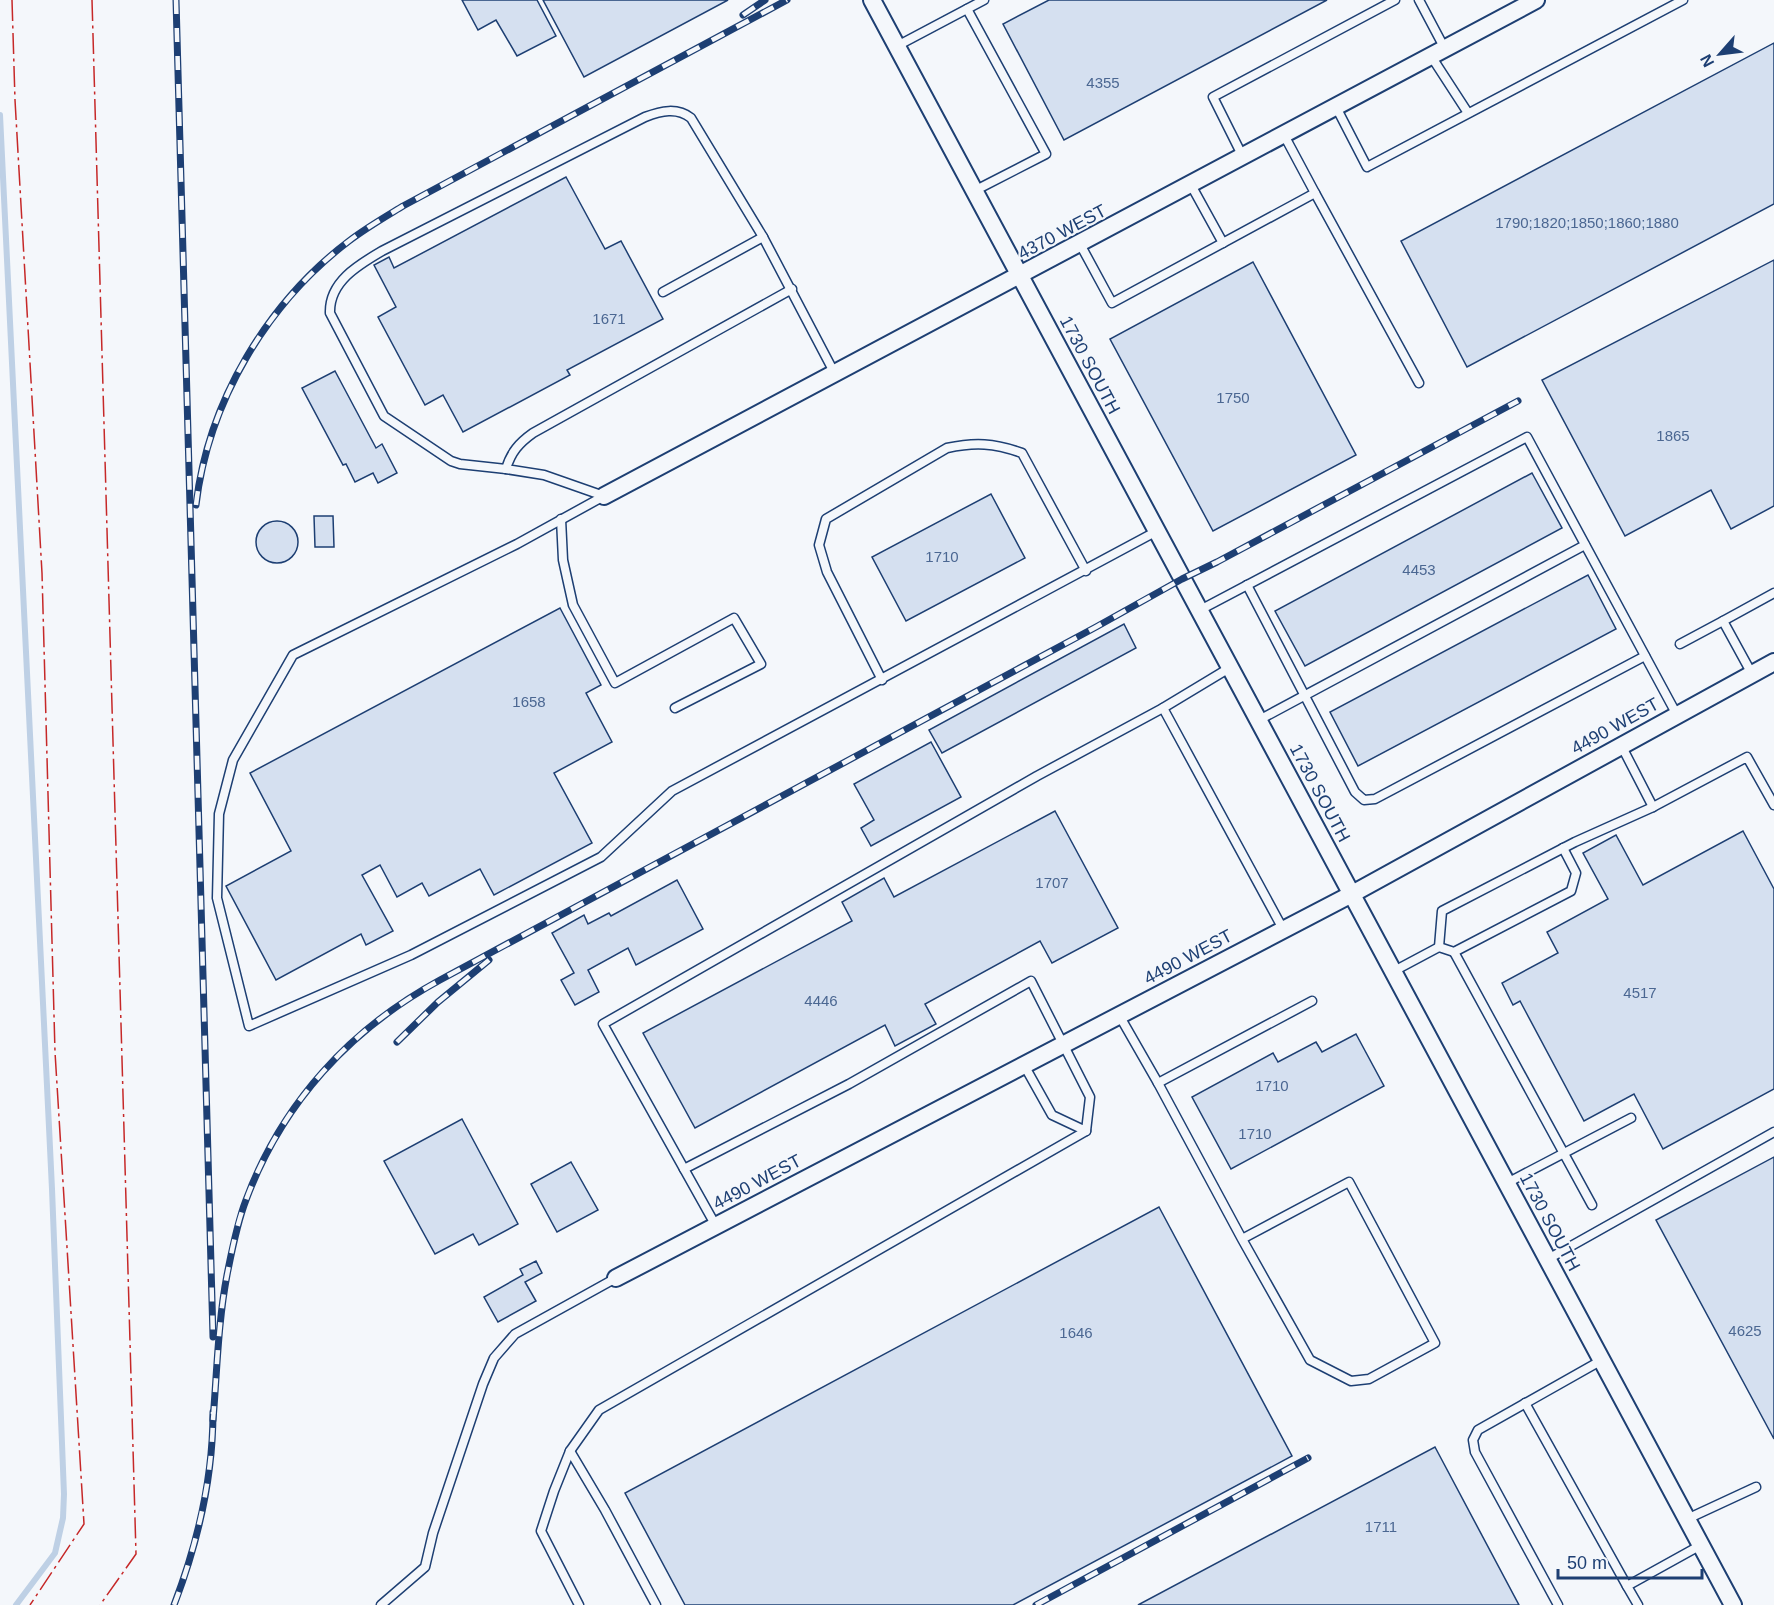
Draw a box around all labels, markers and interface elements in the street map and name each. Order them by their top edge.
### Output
north arrow [1690,24,1750,84]
text: N [1697,52,1717,70]
house number: 4355 [1086,74,1120,91]
street label: 4370 WEST [1014,200,1110,264]
house number: 1790;1820;1850;1860;1880 [1495,214,1679,231]
house number: 1671 [592,310,626,327]
street label: 1730 SOUTH [1056,313,1124,417]
house number: 1750 [1216,389,1250,406]
house number: 1865 [1656,427,1690,444]
house number: 1710 [925,548,959,565]
house number: 4453 [1402,561,1436,578]
house number: 1658 [512,693,546,710]
street label: 4490 WEST [1568,694,1662,758]
street label: 1730 SOUTH [1286,741,1354,845]
house number: 1707 [1035,874,1069,891]
street label: 4490 WEST [1140,925,1236,989]
house number: 4517 [1623,984,1657,1001]
house number: 4446 [804,992,838,1009]
house number: 1710 [1255,1077,1289,1094]
house number: 1710 [1238,1125,1272,1142]
street label: 4490 WEST [709,1150,805,1214]
street label: 1730 SOUTH [1516,1170,1584,1274]
house number: 4625 [1728,1322,1762,1339]
house number: 1646 [1059,1324,1093,1341]
house number: 1711 [1365,1518,1397,1535]
scale bar [1558,1542,1702,1580]
text: 50 m [1567,1553,1607,1573]

